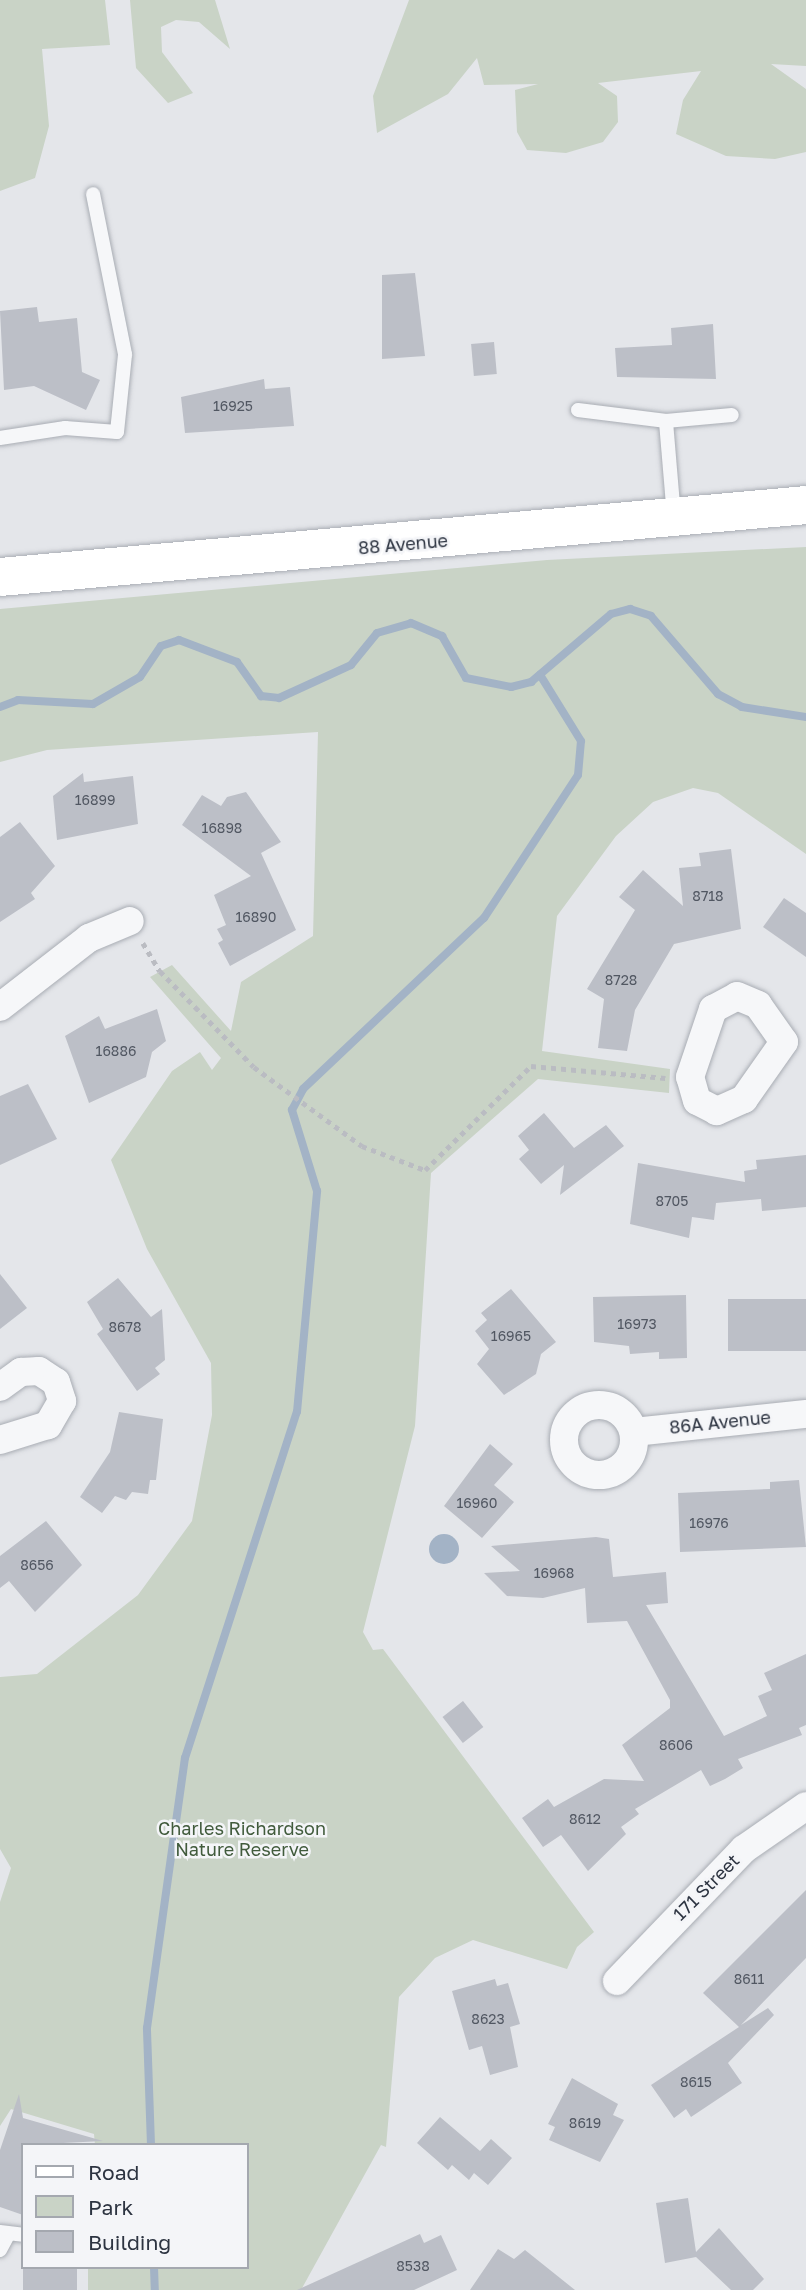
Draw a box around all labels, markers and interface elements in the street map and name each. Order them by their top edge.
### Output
house number: 16925 [213,398,253,414]
street label: 88 Avenue [357,529,449,559]
house number: 16899 [75,792,115,808]
house number: 16898 [202,820,242,836]
house number: 8718 [692,888,724,904]
house number: 16890 [236,909,276,925]
house number: 8728 [605,972,637,988]
house number: 16886 [96,1043,136,1059]
house number: 8705 [656,1193,688,1209]
house number: 16973 [617,1316,657,1332]
house number: 8678 [109,1319,141,1335]
house number: 16965 [491,1328,531,1344]
street label: 86A Avenue [668,1406,772,1438]
house number: 16960 [457,1495,497,1511]
house number: 16976 [689,1515,729,1531]
house number: 8656 [20,1557,54,1573]
house number: 16968 [534,1565,574,1581]
house number: 8606 [659,1737,693,1753]
house number: 8612 [569,1811,601,1827]
park label: Charles Richardson Nature Reserve [158,1818,326,1860]
street label: 171 Street [668,1849,744,1925]
house number: 8611 [734,1971,764,1987]
house number: 8623 [471,2011,505,2027]
house number: 8615 [680,2074,712,2090]
house number: 8619 [569,2115,601,2131]
legend [21,2143,248,2269]
text: Road [88,2159,139,2185]
text: Park [88,2194,133,2220]
text: Building [88,2229,171,2255]
house number: 8538 [396,2258,430,2274]

